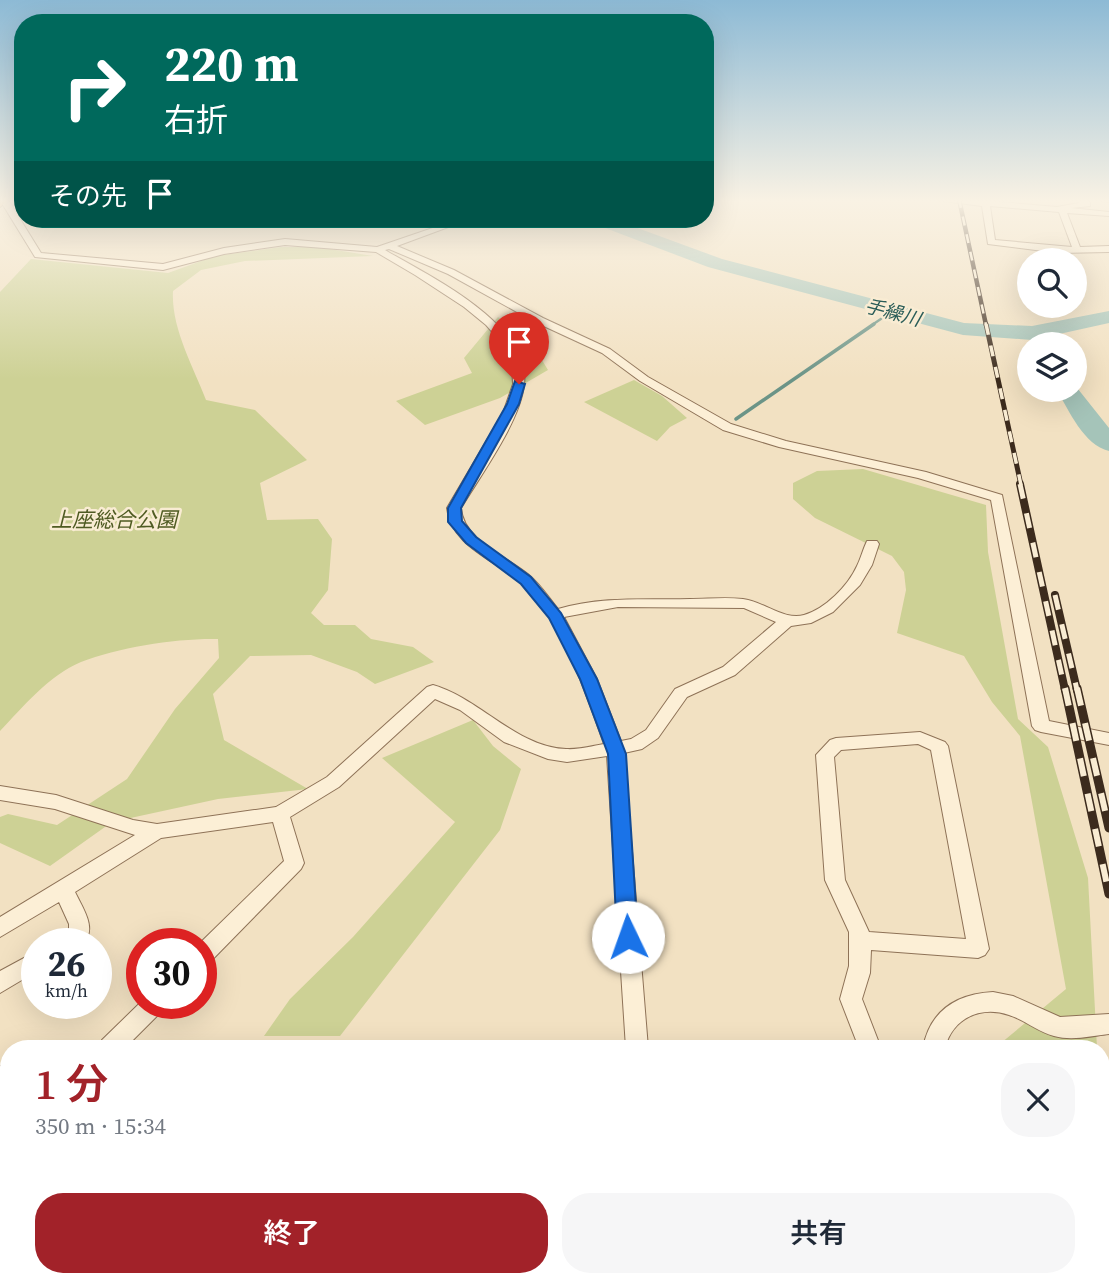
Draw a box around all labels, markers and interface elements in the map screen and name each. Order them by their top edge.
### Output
text: 220 m [164,30,299,97]
icon: right [49,42,140,133]
text: 右折 [164,98,228,142]
icon: arrive [141,175,179,213]
text: その先 [49,178,127,214]
map controls [1017,248,1087,402]
button: search [1017,248,1087,318]
water label: 手繰川 [862,292,926,332]
pin [489,312,549,384]
icon: arrive [500,323,538,361]
button: layers [1017,332,1087,402]
park label: 上座総合公園 [51,505,180,534]
position arrow [591,900,665,974]
speed limit sign: 30 [126,928,217,1019]
text: 26 [48,940,85,988]
text: km/h [45,978,88,1003]
text: 1 分 [35,1055,108,1113]
button: close [1001,1063,1075,1137]
text: 350 m · 15:34 [35,1110,166,1142]
button: 終了 [35,1193,548,1273]
button: 共有 [562,1193,1075,1273]

